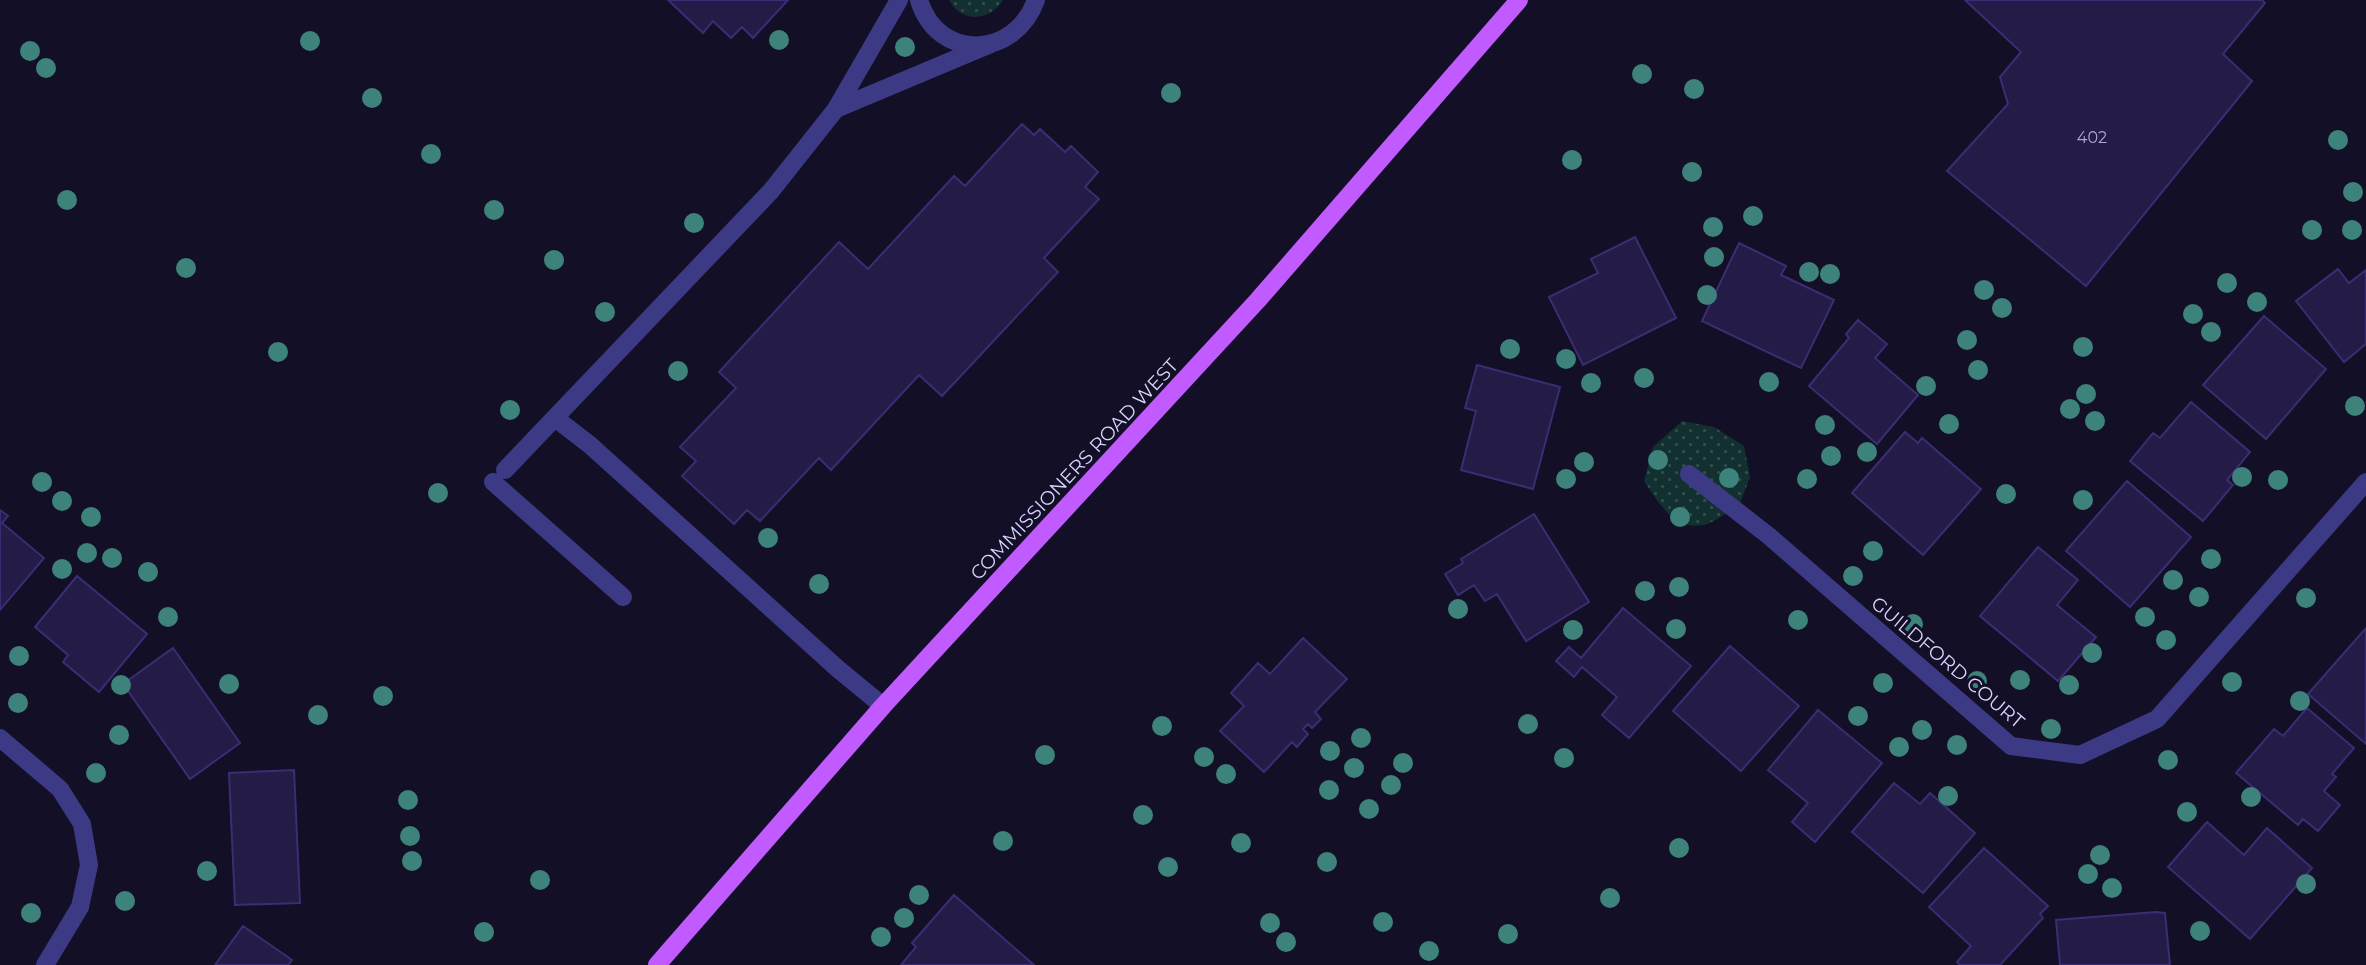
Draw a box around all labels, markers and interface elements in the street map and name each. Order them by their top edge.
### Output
house number: 402 [2077,128,2107,147]
street label: COMMISSIONERS ROAD WEST [966,354,1183,585]
street label: GUILDFORD COURT [1866,592,2029,733]

